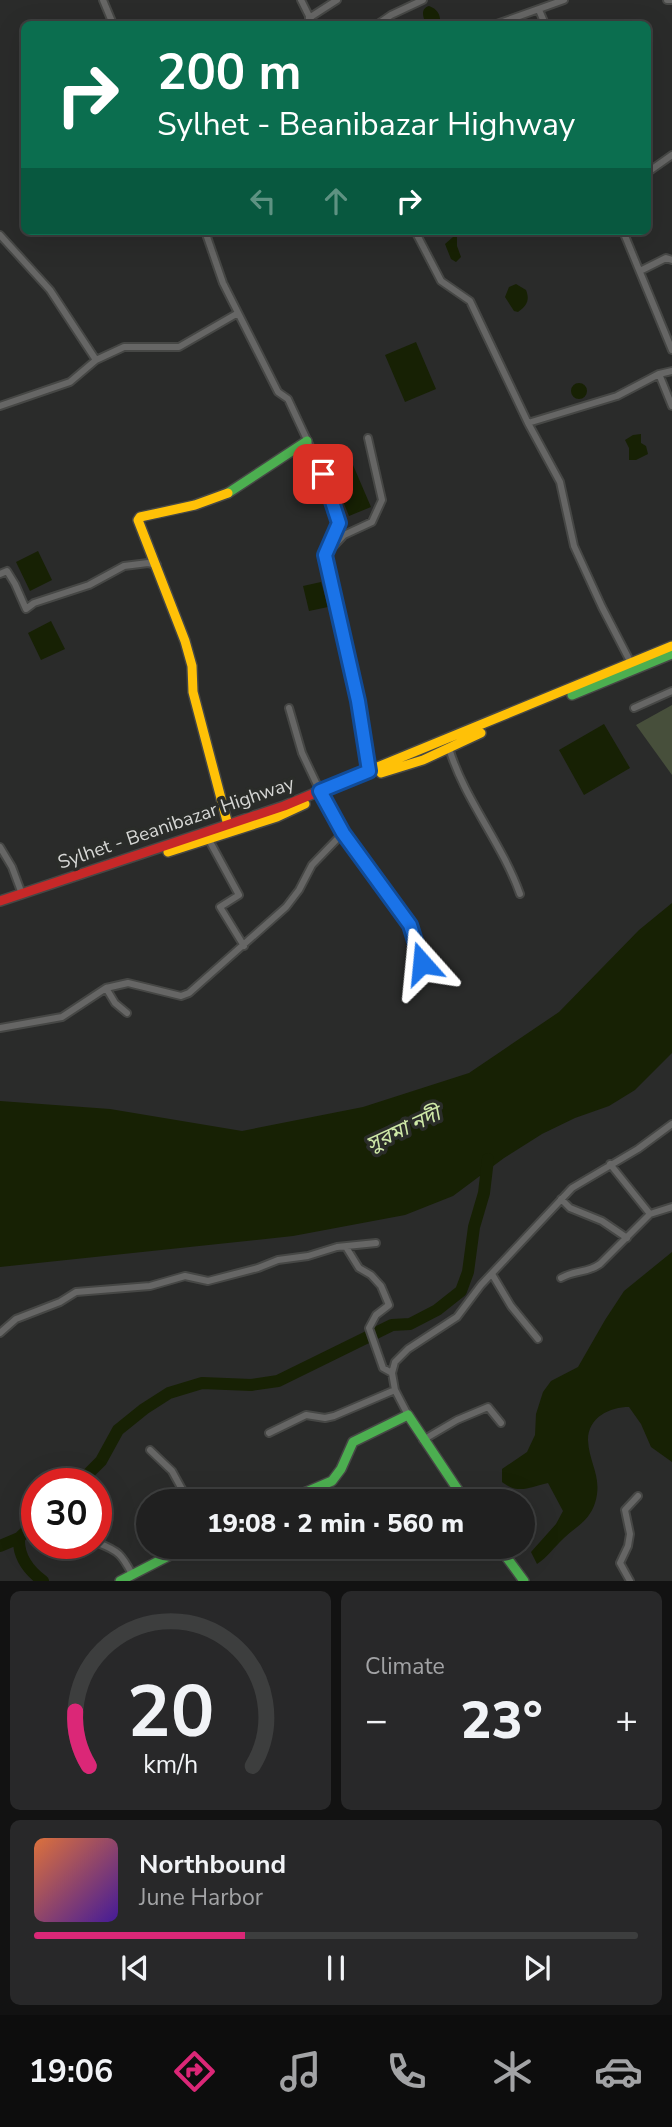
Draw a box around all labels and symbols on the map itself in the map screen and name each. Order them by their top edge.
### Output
pin [293,444,353,504]
street label: Sylhet - Beanibazar Highway [54,770,298,876]
position arrow [385,926,459,1000]
water label: সুরমা নদী [361,1098,449,1158]
speed limit sign: 30 [21,1468,112,1559]

